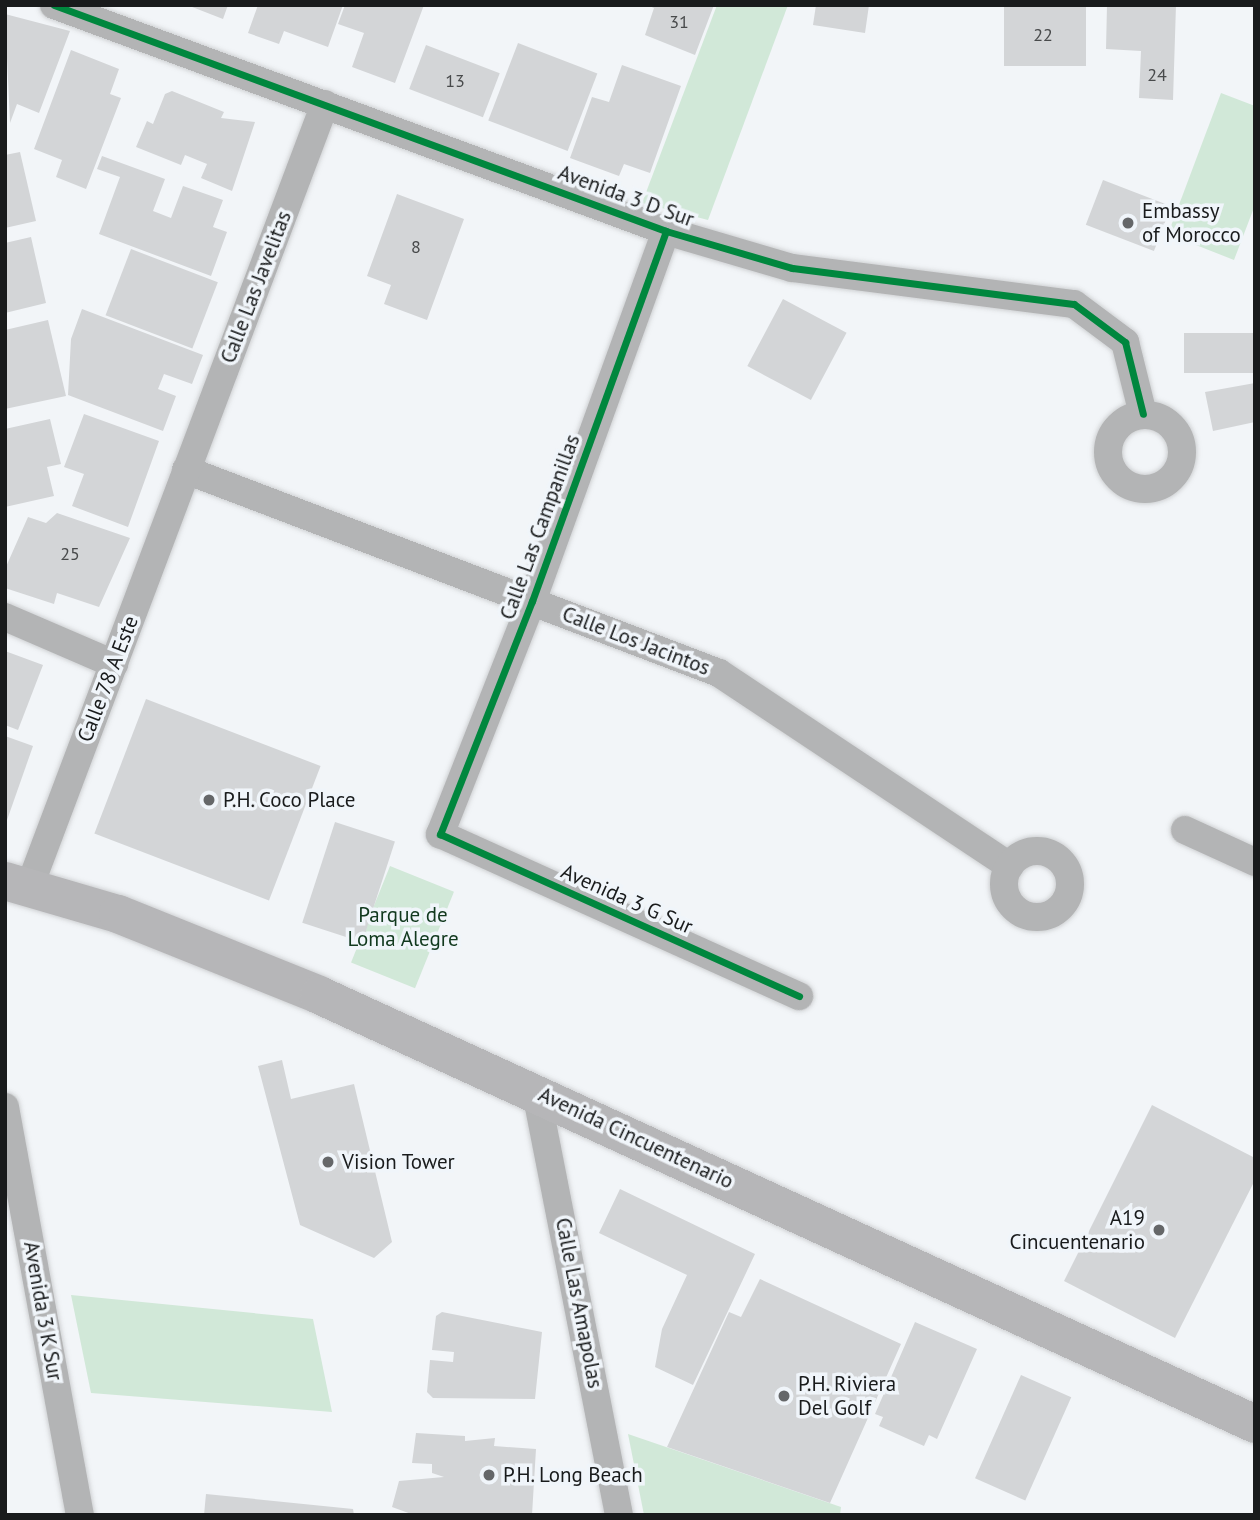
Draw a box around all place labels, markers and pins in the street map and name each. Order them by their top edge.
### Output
place label: Embassy of Morocco [1142,198,1241,248]
marker: Embassy of Morocco [1120,215,1136,231]
place label: P.H. Coco Place [223,787,357,813]
marker: P.H. Coco Place [201,792,217,808]
place label: Vision Tower [342,1149,455,1175]
marker: Vision Tower [320,1154,336,1170]
place label: A19 Cincuentenario [1009,1205,1145,1255]
marker: A19 Cincuentenario [1151,1222,1167,1238]
place label: P.H. Riviera Del Golf [798,1371,898,1421]
marker: P.H. Riviera Del Golf [776,1388,792,1404]
place label: P.H. Long Beach [503,1462,644,1488]
marker: P.H. Long Beach [481,1467,497,1483]

